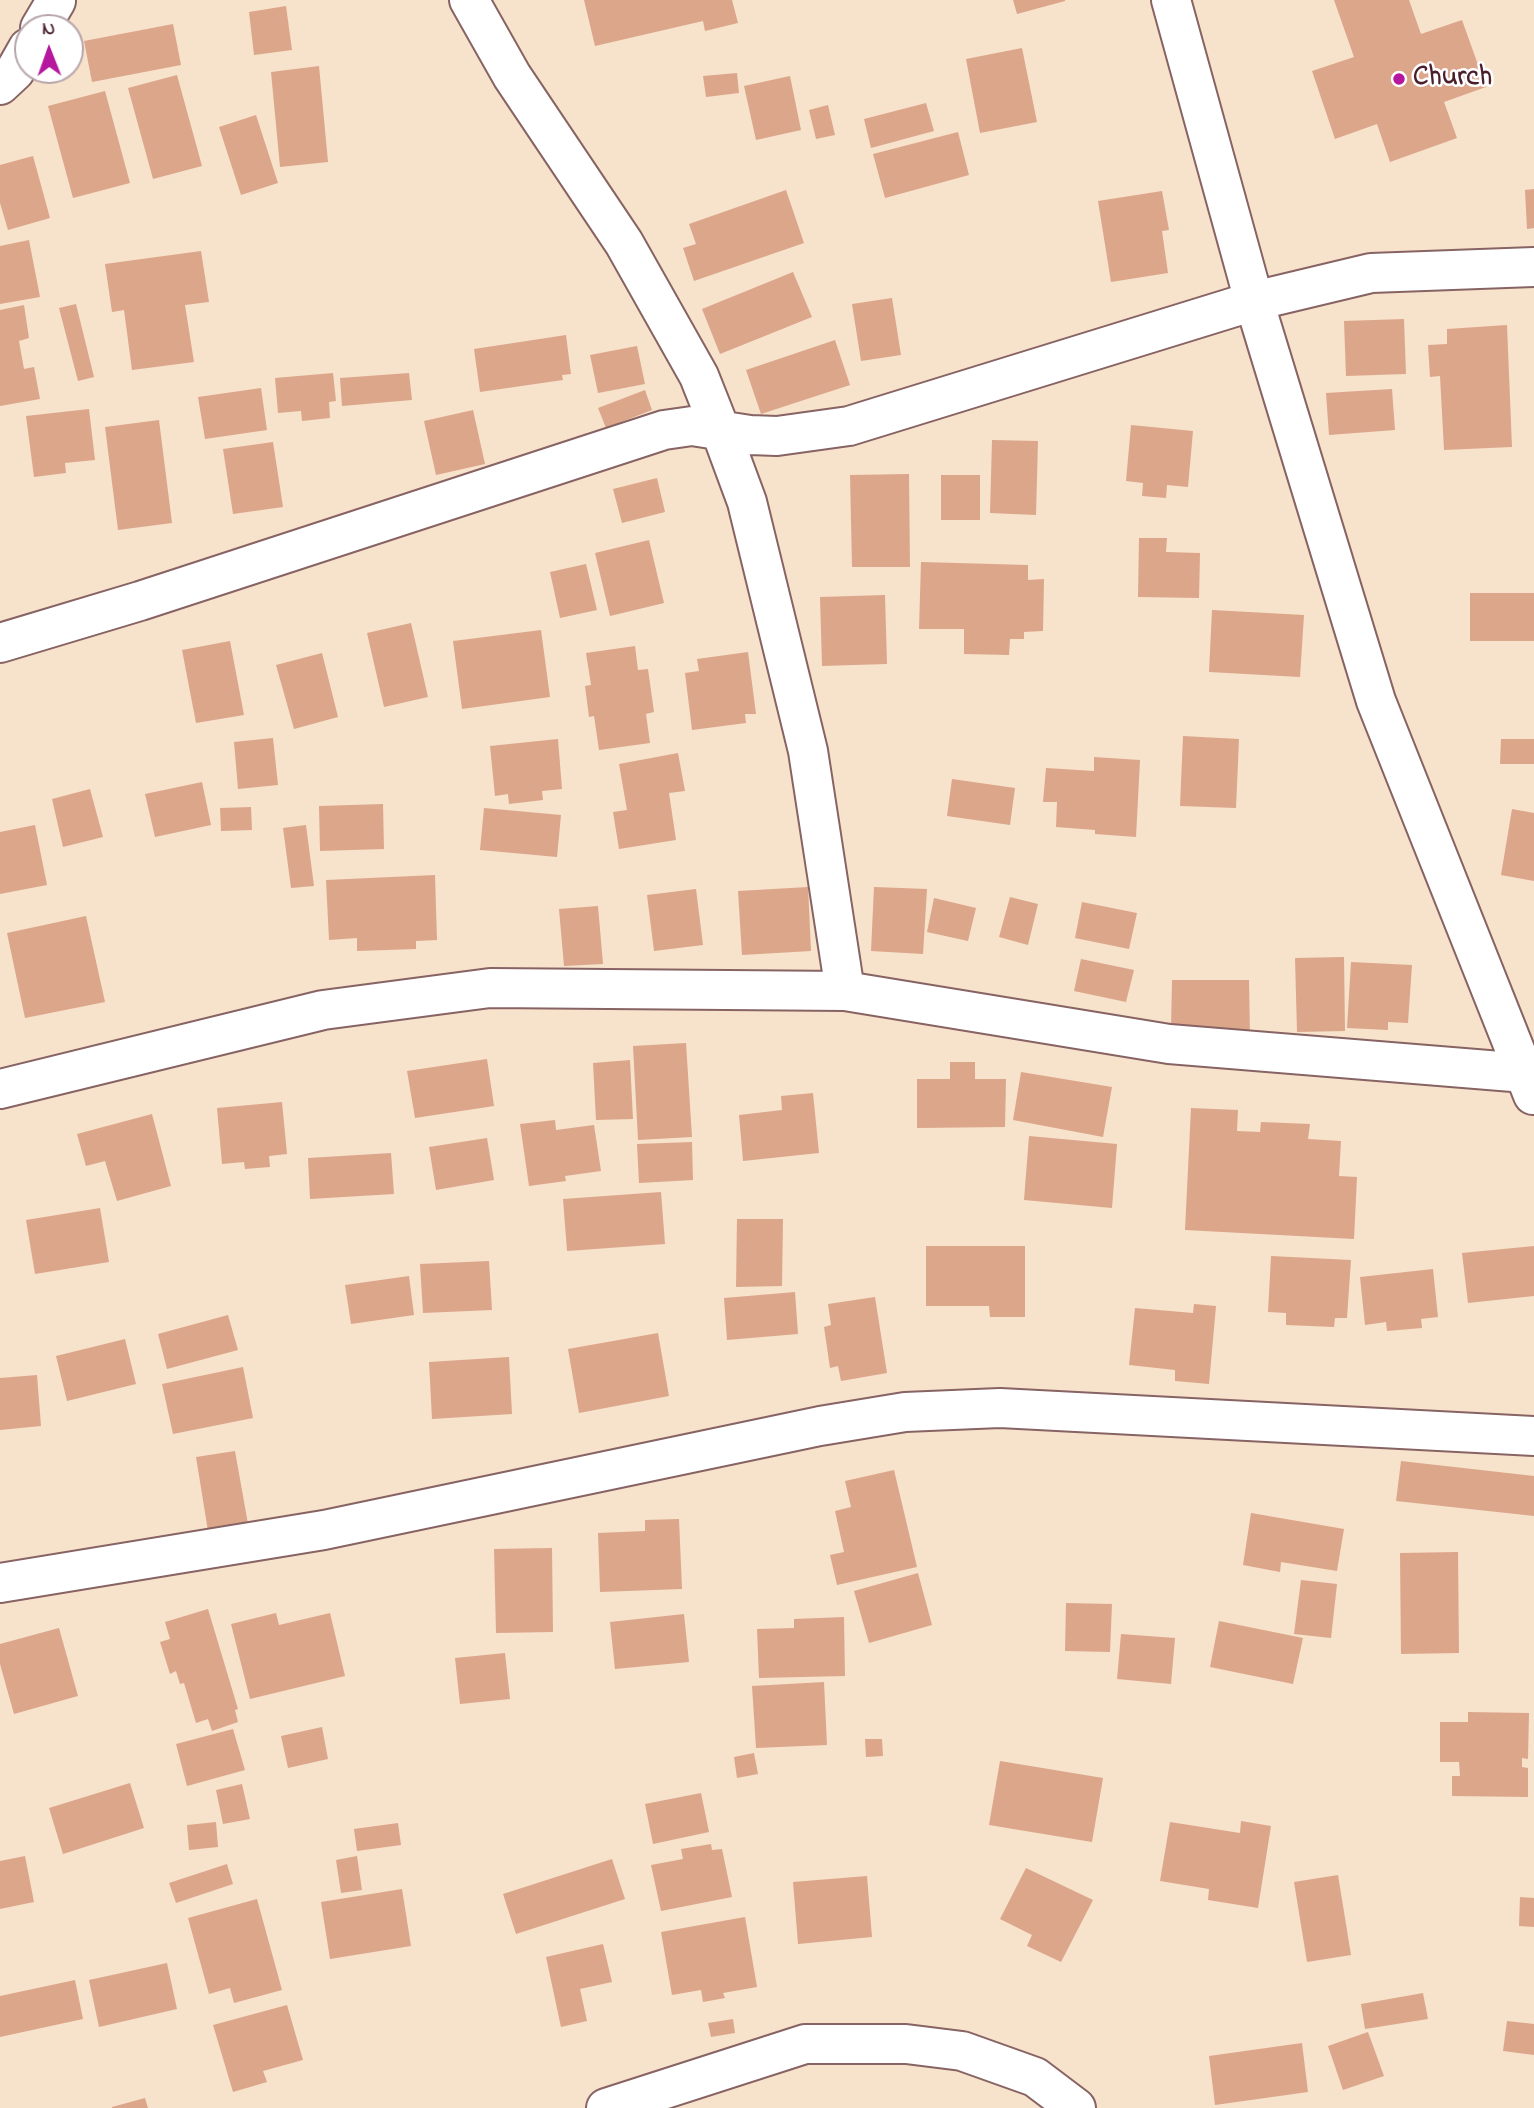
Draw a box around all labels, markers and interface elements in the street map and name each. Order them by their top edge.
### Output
north arrow [14,14,84,84]
text: N [42,16,55,43]
place label: Church [1413,62,1492,96]
marker: Church [1391,71,1407,87]

